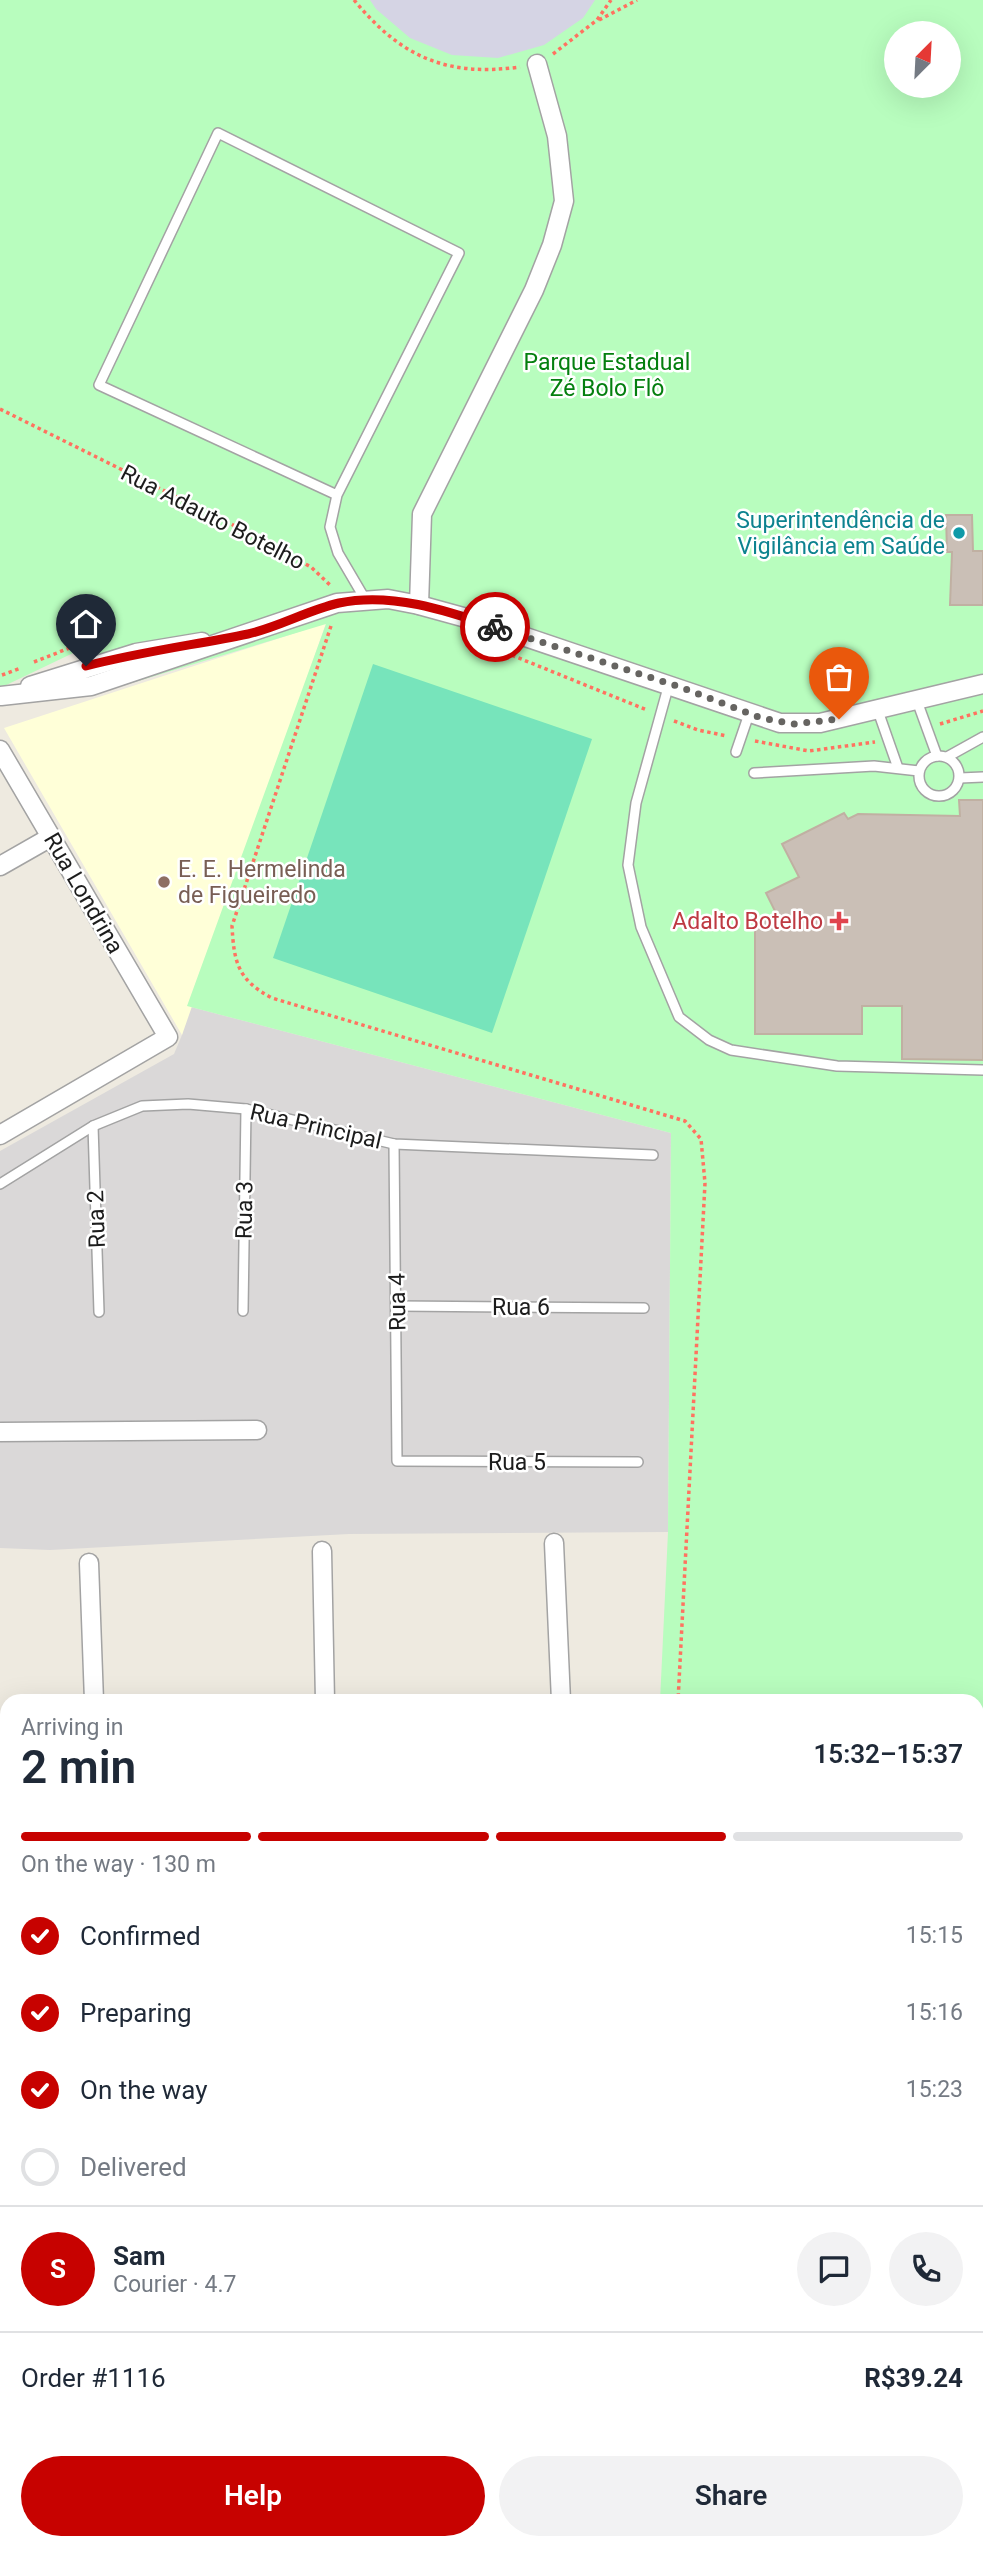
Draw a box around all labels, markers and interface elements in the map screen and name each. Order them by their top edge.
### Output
north arrow [884,21,961,98]
map controls [884,21,961,98]
park label: Parque Estadual Zé Bolo Flô [524,349,690,402]
street label: Rua Adauto Botelho [116,459,309,576]
place label: Superintendência de Vigilância em Saúde [736,507,945,560]
marker: Superintendência de Vigilância em Saúde [951,525,967,541]
courier [460,592,530,662]
pin [56,594,116,666]
icon: home [67,605,105,643]
icon: bike [476,608,514,646]
pin [809,647,869,719]
icon: bag [820,658,858,696]
street label: Rua Londrina [38,828,129,958]
place label: E. E. Hermelinda de Figueiredo [178,856,346,909]
marker: E. E. Hermelinda de Figueiredo [156,874,172,890]
place label: Adalto Botelho [672,908,823,935]
marker: Adalto Botelho [829,911,849,931]
street label: Rua Principal [247,1098,384,1155]
street label: Rua 3 [230,1181,259,1239]
street label: Rua 2 [82,1189,111,1248]
street label: Rua 4 [383,1273,412,1331]
street label: Rua 6 [492,1294,550,1321]
street label: Rua 5 [488,1449,546,1476]
text: Arriving in [21,1714,124,1741]
text: 15:32–15:37 [813,1739,963,1769]
text: 2 min [21,1740,136,1794]
text: On the way · 130 m [21,1851,216,1878]
icon: check [21,1917,59,1955]
text: Confirmed [80,1921,201,1951]
text: 15:15 [906,1922,963,1949]
icon: check [21,1994,59,2032]
text: Preparing [80,1998,192,2028]
text: 15:16 [906,1999,963,2026]
icon: check [21,2071,59,2109]
text: On the way [80,2075,208,2105]
text: 15:23 [906,2076,963,2103]
text: Delivered [80,2152,187,2182]
button: chat [797,2232,871,2306]
button: phone [889,2232,963,2306]
text: Sam [113,2241,165,2271]
text: S [50,2254,66,2284]
text: Courier · 4.7 [113,2271,236,2298]
text: Order #1116 [21,2363,166,2393]
text: R$39.24 [864,2363,963,2393]
button: Help [21,2456,485,2536]
button: Share [499,2456,963,2536]

